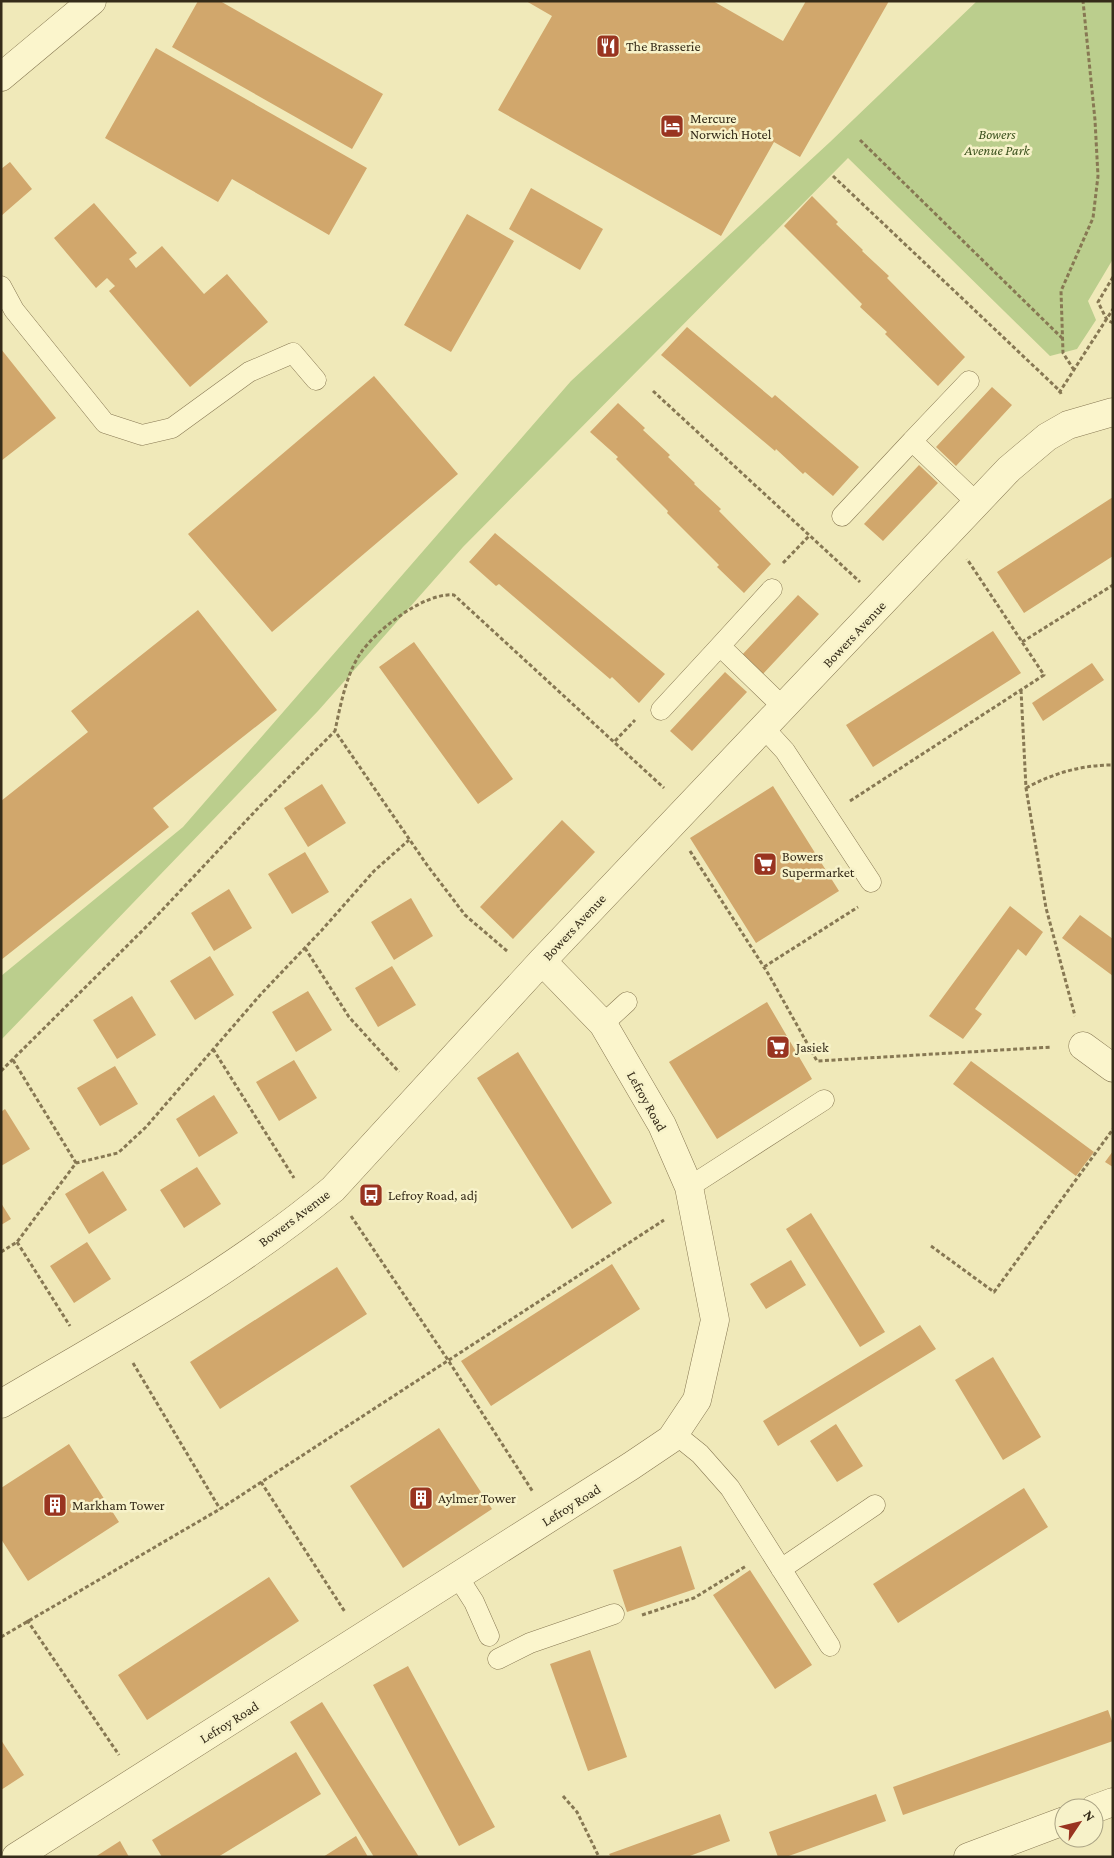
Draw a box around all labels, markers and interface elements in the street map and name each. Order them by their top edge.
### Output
restaurant icon: The Brasserie [595,33,621,59]
place label: The Brasserie [626,38,701,54]
place label: Mercure Norwich Hotel [690,110,772,142]
hotel icon: Mercure Norwich Hotel [659,113,685,139]
park label: Bowers Avenue Park [963,126,1030,158]
street label: Bowers Avenue [819,597,889,671]
place label: Bowers Supermarket [782,848,855,880]
supermarket icon: Bowers Supermarket [752,851,778,877]
street label: Bowers Avenue [539,890,609,964]
supermarket icon: Jasiek [765,1034,791,1060]
place label: Jasiek [794,1039,829,1055]
street label: Lefroy Road [624,1068,670,1134]
bus stop icon: Lefroy Road, adj [358,1182,384,1208]
street label: Bowers Avenue [255,1186,333,1250]
place label: Lefroy Road, adj [388,1187,477,1204]
street label: Lefroy Road [539,1480,604,1529]
building icon: Aylmer Tower [408,1485,434,1511]
place label: Aylmer Tower [438,1490,516,1506]
building icon: Markham Tower [42,1492,68,1518]
place label: Markham Tower [72,1497,165,1513]
street label: Lefroy Road [197,1697,262,1746]
north arrow [1054,1798,1104,1848]
text: N [1080,1807,1099,1824]

